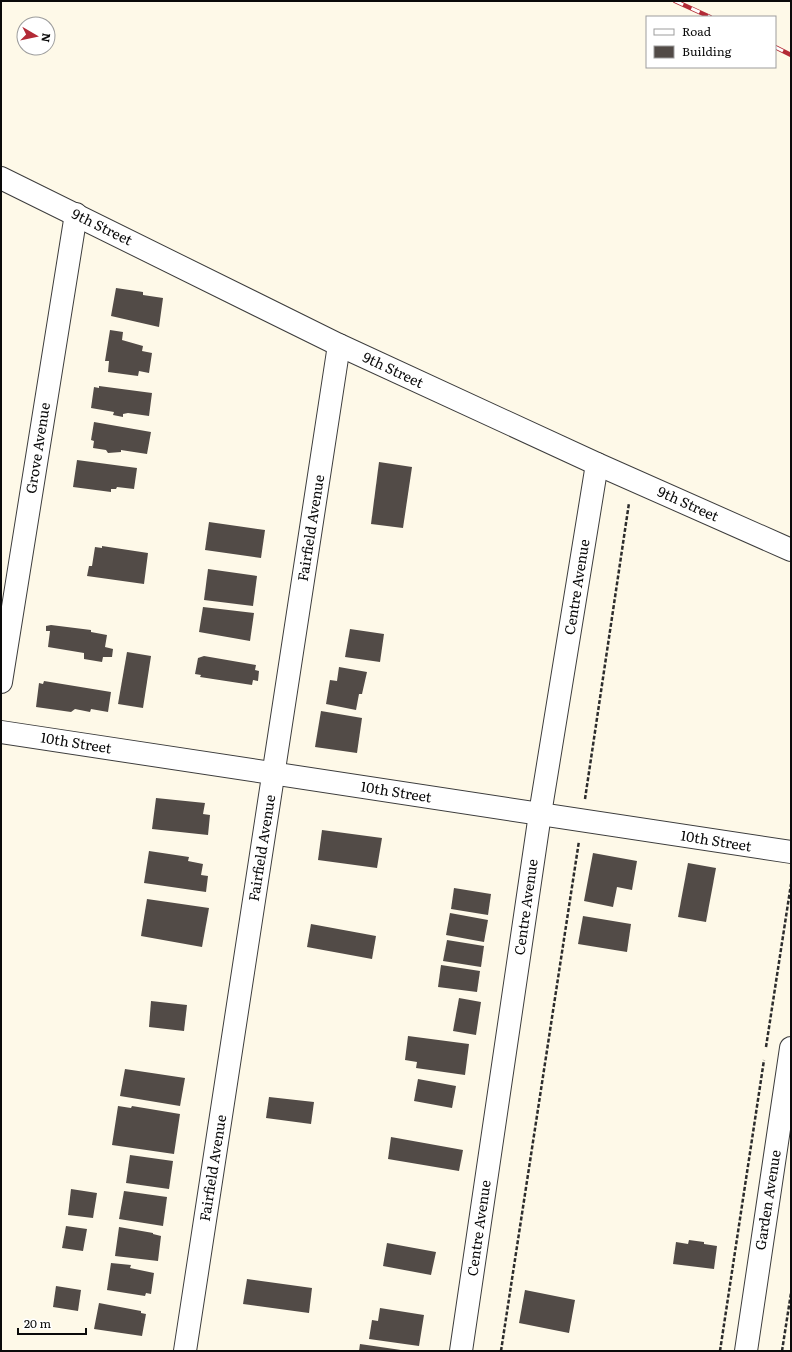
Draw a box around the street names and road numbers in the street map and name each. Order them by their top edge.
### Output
street label: 9th Street [69,203,136,250]
street label: 9th Street [360,346,427,392]
street label: Grove Avenue [20,401,54,495]
street label: Fairfield Avenue [292,473,328,583]
street label: 9th Street [655,481,723,526]
street label: Centre Avenue [559,537,593,636]
street label: 10th Street [39,727,113,758]
street label: 10th Street [359,776,433,807]
street label: Fairfield Avenue [243,793,279,903]
street label: 10th Street [679,825,753,856]
street label: Centre Avenue [508,858,542,956]
street label: Fairfield Avenue [194,1113,230,1223]
street label: Garden Avenue [749,1148,785,1251]
street label: Centre Avenue [461,1179,495,1277]

